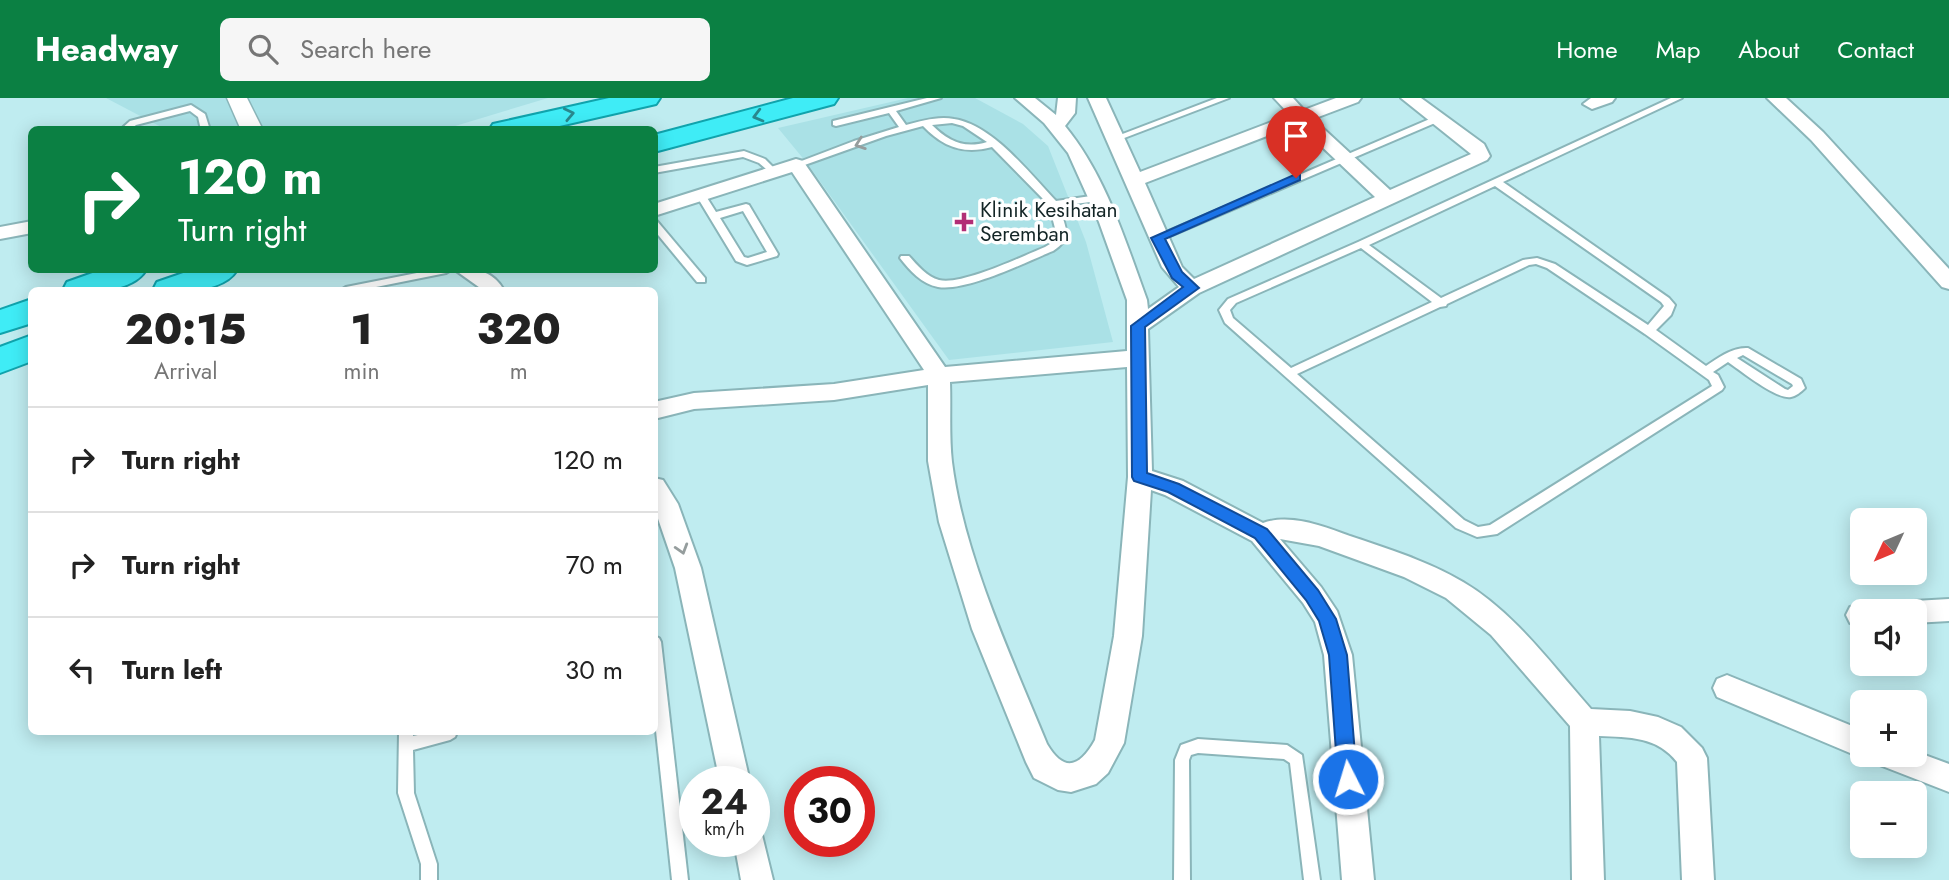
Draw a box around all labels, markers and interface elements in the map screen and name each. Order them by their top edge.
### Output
search box [220,18,710,81]
text: Headway [35,26,178,73]
icon: search [244,30,282,68]
text: Search here [300,30,431,68]
text: Home [1556,32,1618,67]
text: Map [1656,32,1700,67]
text: About [1738,32,1799,67]
text: Contact [1837,32,1914,67]
pin [1266,106,1326,178]
one-way arrow [563,108,575,123]
one-way arrow [753,108,765,122]
icon: arrive [1277,117,1315,155]
one-way arrow [854,136,866,150]
text: 120 m [178,142,322,212]
icon: right [63,154,154,245]
place label: Klinik Kesihatan Seremban [980,195,1117,249]
text: Turn right [178,207,307,253]
marker: Klinik Kesihatan Seremban [954,212,974,232]
text: 20:15 [125,299,246,360]
text: 1 [350,299,373,360]
text: 320 [477,299,561,360]
text: Arrival [154,354,217,388]
text: min [344,354,380,388]
text: m [510,354,528,388]
icon: right [63,441,101,479]
text: Turn right [122,441,240,479]
text: 120 m [553,441,623,479]
north arrow [1850,508,1927,584]
map controls [1850,508,1927,858]
one-way arrow [674,542,688,555]
icon: right [63,546,101,584]
text: Turn right [122,546,240,584]
text: 70 m [566,546,623,584]
button: sound [1850,599,1927,676]
icon: left [63,651,101,689]
text: Turn left [122,651,222,689]
text: 30 m [565,651,623,689]
button: + [1850,690,1927,767]
position arrow [1311,742,1385,816]
speed limit sign: 30 [784,766,875,857]
text: 24 [701,777,748,827]
button: − [1850,781,1927,858]
text: km/h [704,816,745,842]

